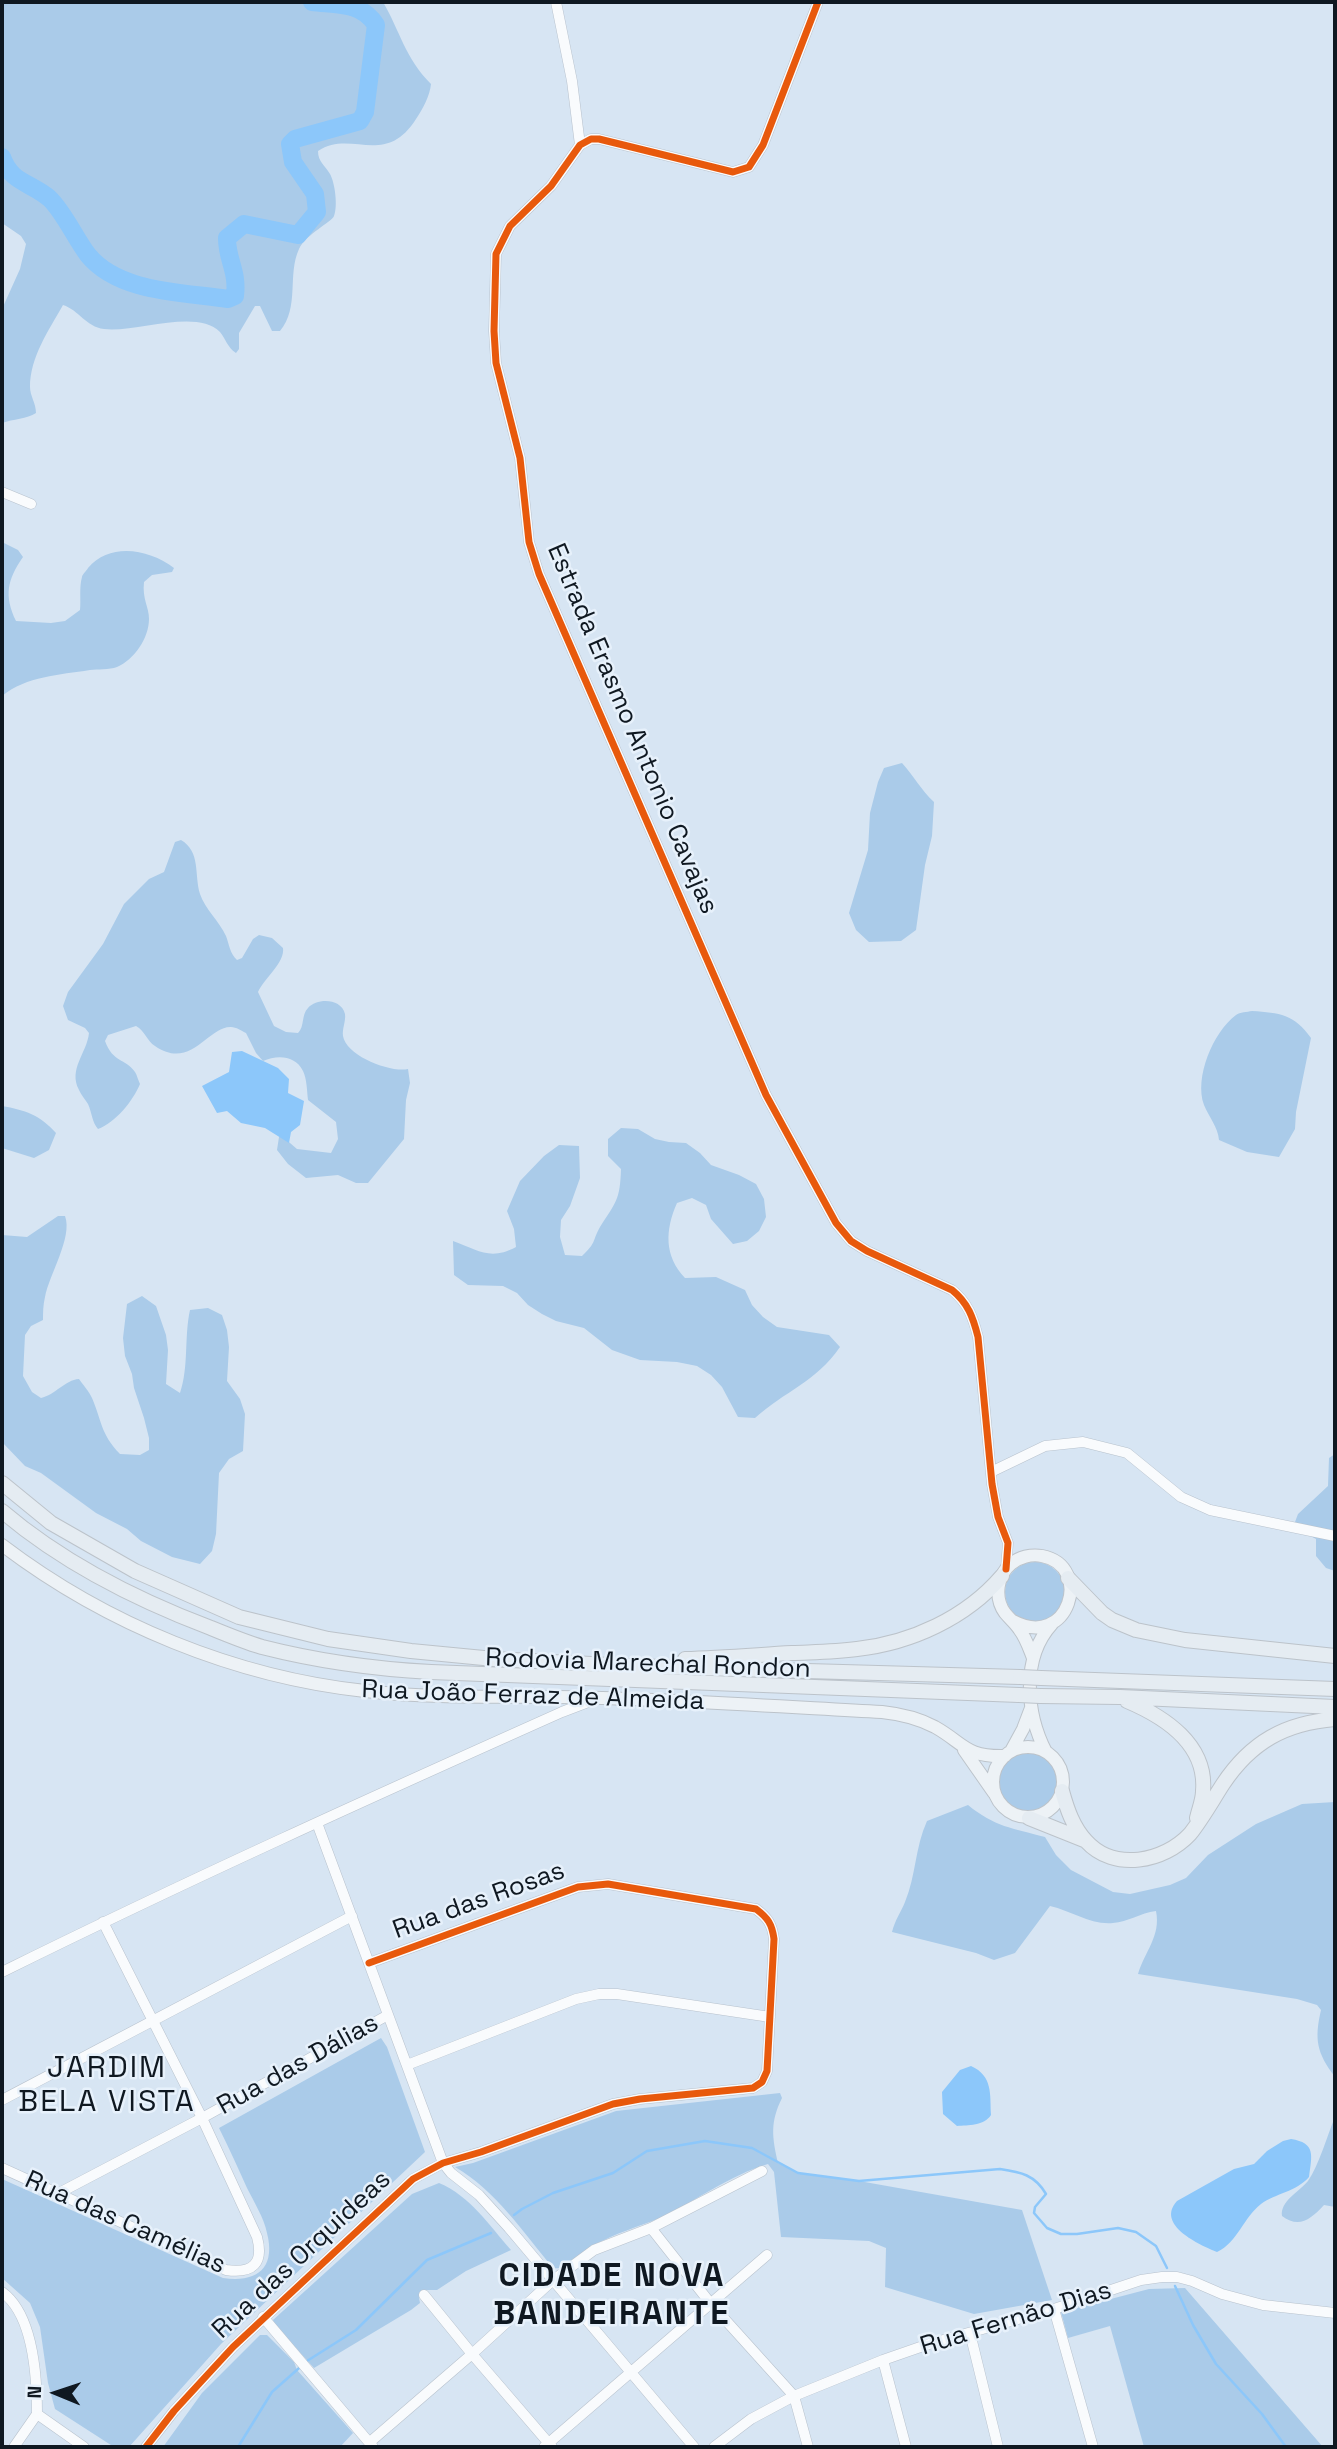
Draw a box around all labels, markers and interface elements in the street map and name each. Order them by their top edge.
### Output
street label: Estrada Erasmo Antonio Cavajas [540,539,724,919]
street label: Rodovia Marechal Rondon [485,1643,811,1685]
street label: Rua João Ferraz de Almeida [361,1674,705,1718]
street label: Rua das Rosas [389,1855,569,1947]
street label: Rua das Dálias [212,2008,384,2122]
district label: JARDIM BELA VISTA [20,2051,194,2122]
street label: Rua das Orquideas [206,2164,398,2346]
street label: Rua das Camélias [20,2165,230,2281]
district label: CIDADE NOVA BANDEIRANTE [495,2257,729,2335]
street label: Rua Fernão Dias [917,2275,1115,2363]
north arrow [21,2358,91,2428]
text: N [22,2385,47,2399]

